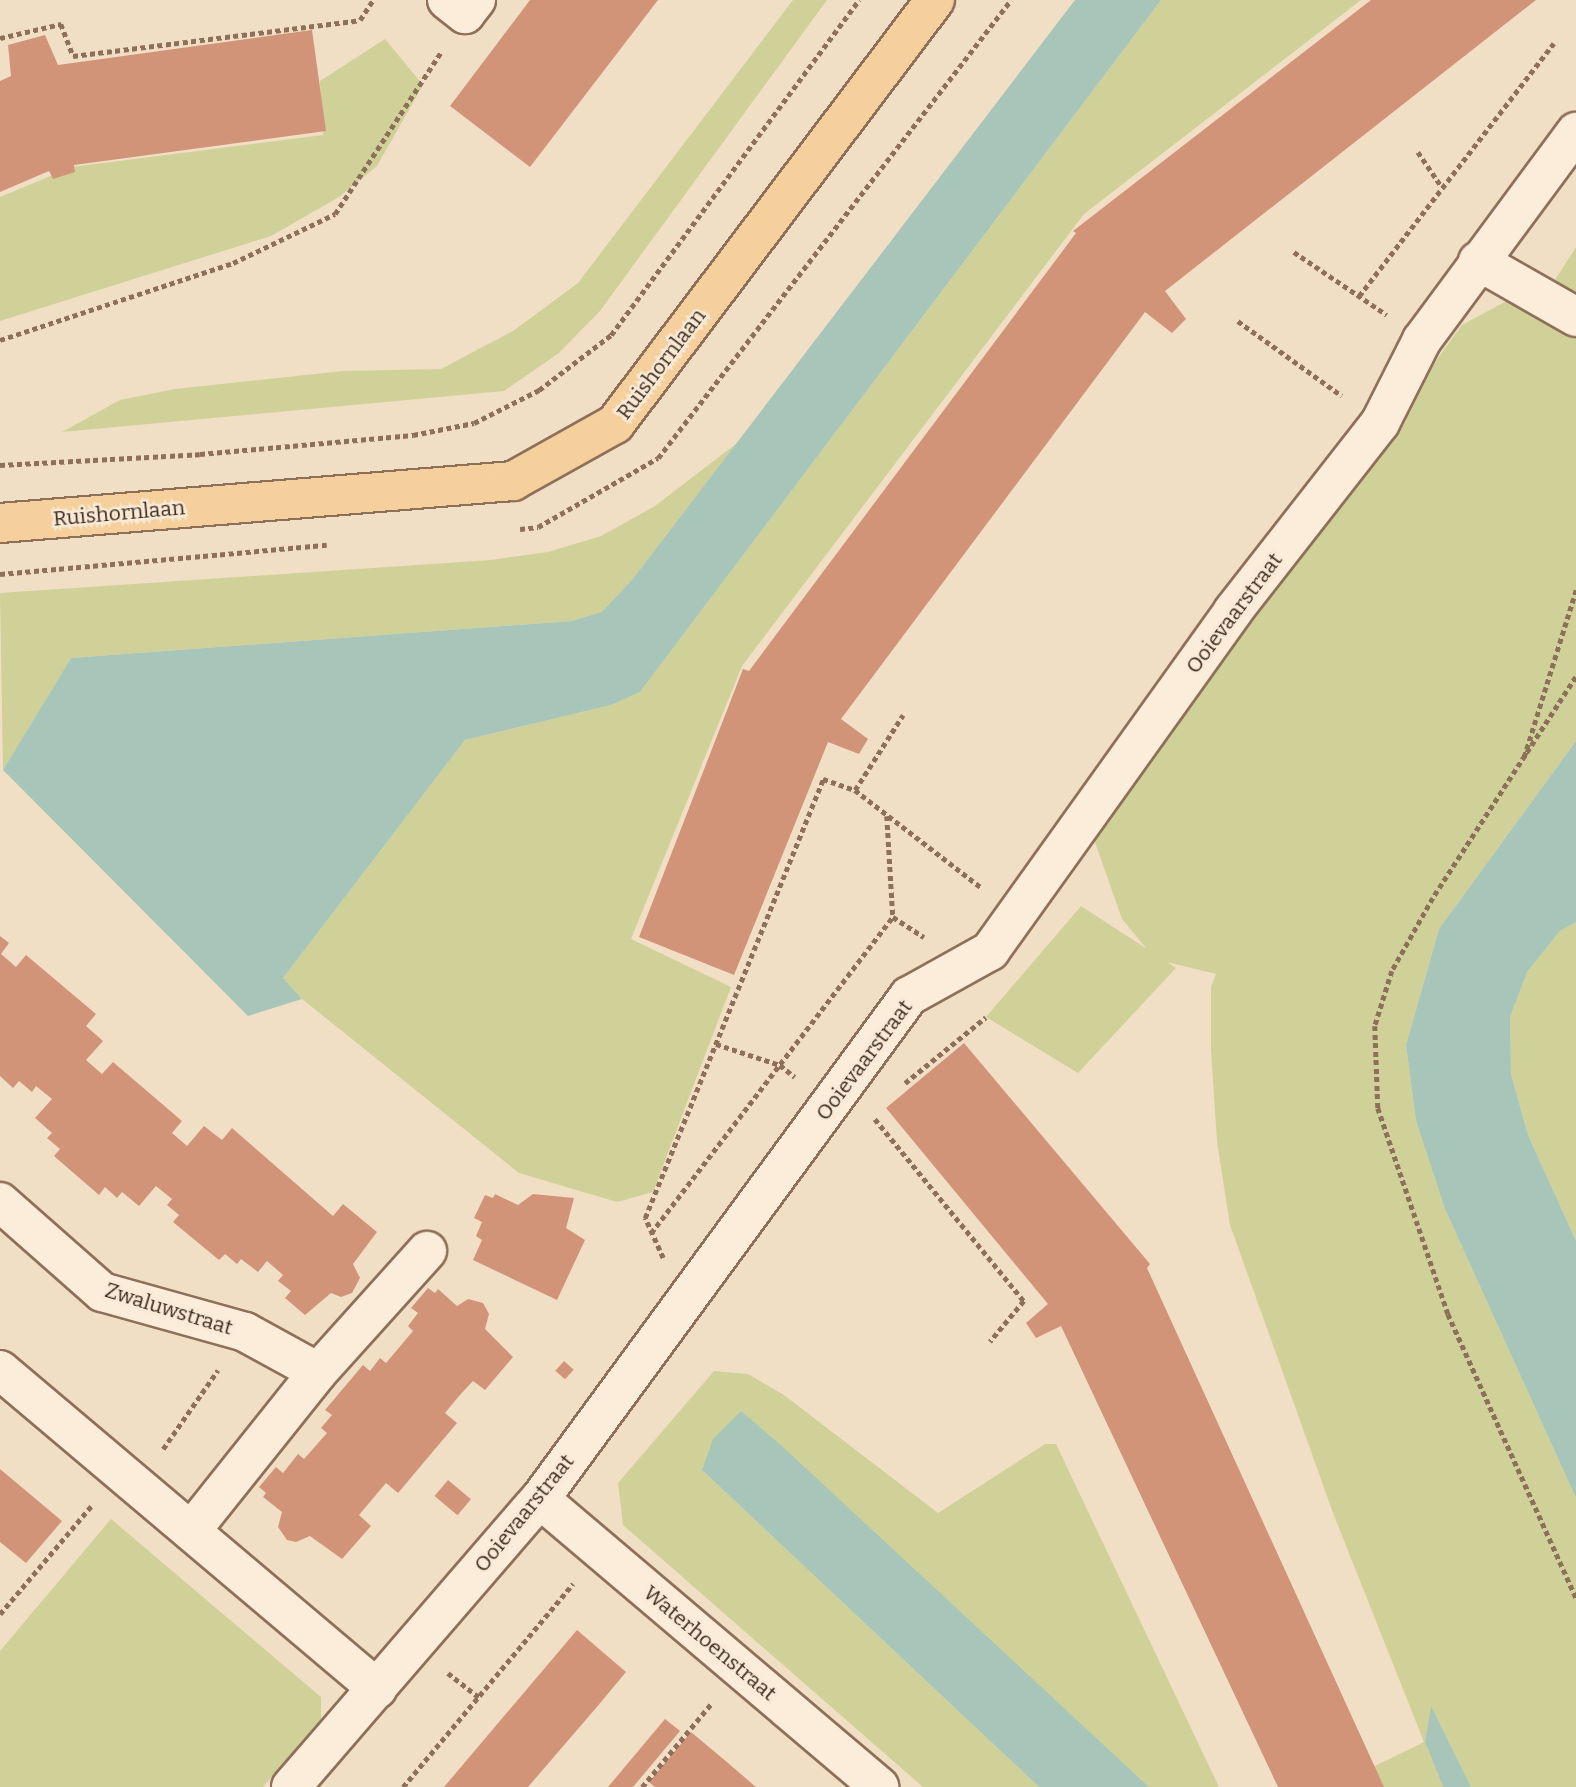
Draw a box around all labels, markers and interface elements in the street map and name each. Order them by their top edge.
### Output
street label: Ruishornlaan [611,304,711,424]
street label: Ruishornlaan [52,495,186,531]
street label: Ooievaarstraat [1180,548,1288,678]
street label: Ooievaarstraat [810,995,918,1125]
street label: Zwaluwstraat [102,1278,236,1340]
street label: Ooievaarstraat [469,1449,579,1577]
street label: Waterhoenstraat [638,1580,782,1706]

